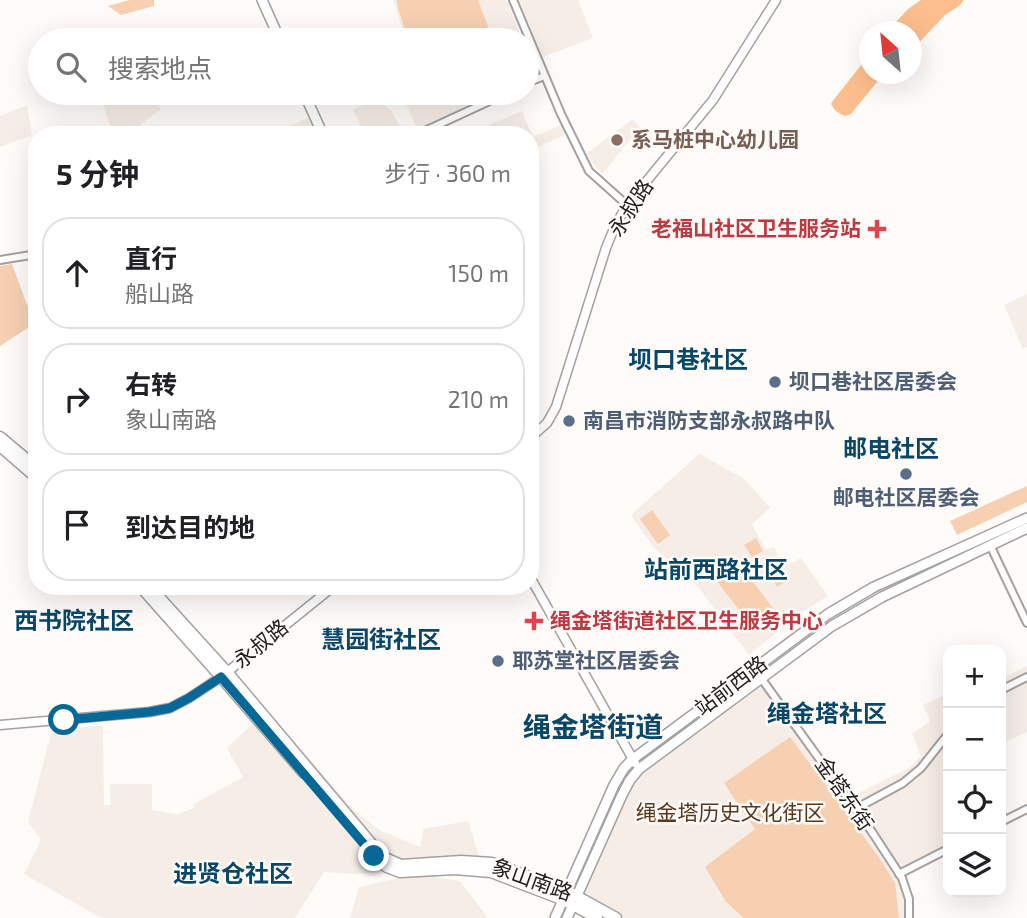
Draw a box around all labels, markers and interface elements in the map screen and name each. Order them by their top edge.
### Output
north arrow [859,21,922,84]
search box [28,28,539,105]
icon: search [52,48,90,86]
text: 搜索地点 [108,52,212,83]
place label: 系马桩中心幼儿园 [631,126,799,151]
marker: 系马桩中心幼儿园 [609,132,625,148]
text: 5 分钟 [56,155,139,191]
text: 步行 · 360 m [384,159,511,187]
street label: 永叔路 [602,174,657,240]
place label: 老福山社区卫生服务站 [651,215,861,240]
marker: 老福山社区卫生服务站 [867,219,887,239]
text: 直行 [125,242,177,273]
icon: ahead [58,254,96,292]
text: 150 m [448,259,509,287]
text: 船山路 [125,279,194,307]
district label: 坝口巷社区 [628,344,748,373]
text: 右转 [125,368,177,399]
place label: 坝口巷社区居委会 [789,368,957,393]
marker: 坝口巷社区居委会 [767,374,783,390]
icon: right [58,380,96,418]
text: 210 m [448,385,509,413]
text: 象山南路 [125,405,217,433]
place label: 南昌市消防支部永叔路中队 [583,407,835,432]
marker: 南昌市消防支部永叔路中队 [561,413,577,429]
district label: 邮电社区 [843,433,939,462]
marker: 邮电社区居委会 [898,466,914,482]
place label: 邮电社区居委会 [833,484,980,509]
icon: arrive [58,506,96,544]
text: 到达目的地 [125,511,255,542]
district label: 站前西路社区 [644,554,788,583]
district label: 西书院社区 [14,605,134,634]
place label: 绳金塔街道社区卫生服务中心 [550,607,823,632]
marker: 绳金塔街道社区卫生服务中心 [524,611,544,631]
street label: 永叔路 [228,613,292,672]
district label: 慧园街社区 [321,624,441,653]
map controls [943,645,1006,897]
button: + [943,645,1006,708]
place label: 耶苏堂社区居委会 [512,647,680,672]
street label: 站前西路 [689,650,771,720]
marker: 耶苏堂社区居委会 [490,653,506,669]
district label: 绳金塔社区 [767,698,887,727]
route start [48,704,79,735]
button: − [943,708,1006,771]
district label: 绳金塔街道 [523,709,663,743]
street label: 金塔东街 [811,752,880,835]
button: locate [943,771,1006,834]
park label: 绳金塔历史文化街区 [636,799,825,824]
button: layers [943,834,1006,897]
route end [358,840,389,871]
street label: 象山南路 [489,852,576,905]
district label: 进贤仓社区 [173,858,293,887]

